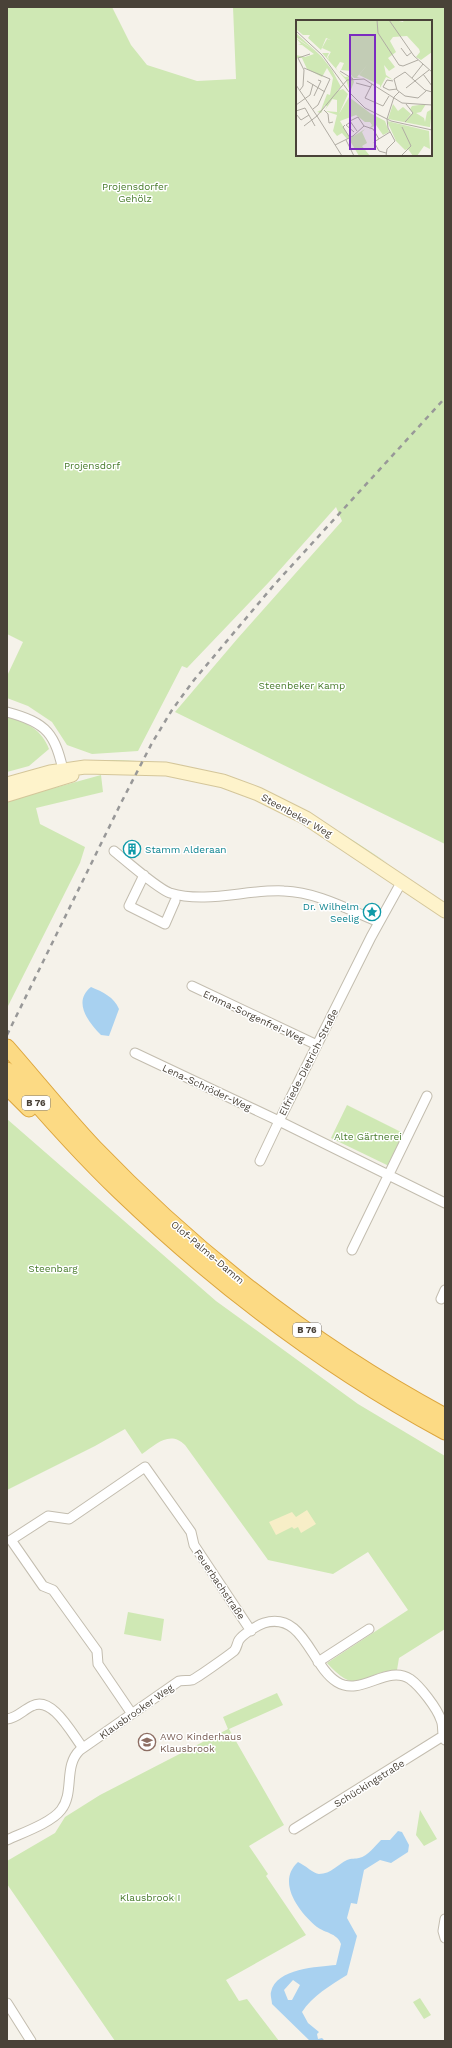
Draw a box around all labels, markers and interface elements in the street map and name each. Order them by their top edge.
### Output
inset map [296,20,432,156]
park label: Projensdorfer Gehölz [102,181,168,204]
park label: Projensdorf [64,460,120,471]
park label: Steenbeker Kamp [259,680,345,691]
street label: Steenbeker Weg [260,791,335,840]
building icon: Stamm Alderaan [122,839,142,859]
place label: Stamm Alderaan [145,844,226,855]
place label: Dr. Wilhelm Seelig [303,901,360,924]
place icon: Dr. Wilhelm Seelig [362,902,382,922]
street label: Emma-Sorgenfrei-Weg [201,988,307,1045]
street label: Elfriede-Dietrich-Straße [277,1007,340,1117]
street label: Lena-Schröder-Weg [161,1062,254,1113]
road number: B 76 [22,1096,50,1110]
park label: Alte Gärtnerei [334,1131,402,1142]
street label: Olof-Palme-Damm [169,1219,246,1286]
park label: Steenbarg [28,1263,78,1274]
road number: B 76 [293,1323,321,1337]
street label: Feuerbachstraße [192,1547,247,1622]
street label: Klausbrooker Weg [97,1681,176,1741]
place label: AWO Kinderhaus Klausbrook [160,1731,241,1754]
school or university icon: AWO Kinderhaus Klausbrook [137,1732,157,1752]
street label: Schückingstraße [332,1757,407,1810]
park label: Klausbrook I [120,1892,180,1903]

